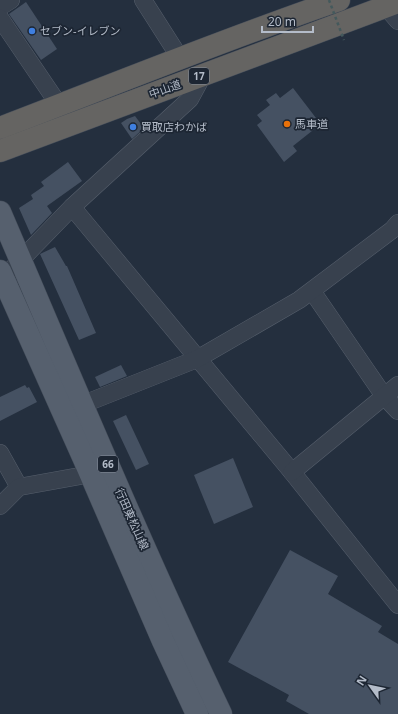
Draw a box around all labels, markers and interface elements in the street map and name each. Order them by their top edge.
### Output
scale bar [262,8,313,34]
text: 20 m [268,13,296,30]
place label: セブン-イレブン [40,23,121,38]
marker: セブン-イレブン [27,26,37,36]
road number: 17 [189,68,209,84]
street label: 中山道 [147,76,183,101]
place label: 馬車道 [295,116,328,131]
place label: 買取店わかば [141,119,207,134]
marker: 馬車道 [282,119,292,129]
marker: 買取店わかば [128,122,138,132]
road number: 66 [98,456,118,472]
street label: 行田東松山線 [112,486,153,552]
north arrow [350,666,390,706]
text: N [352,672,370,688]

